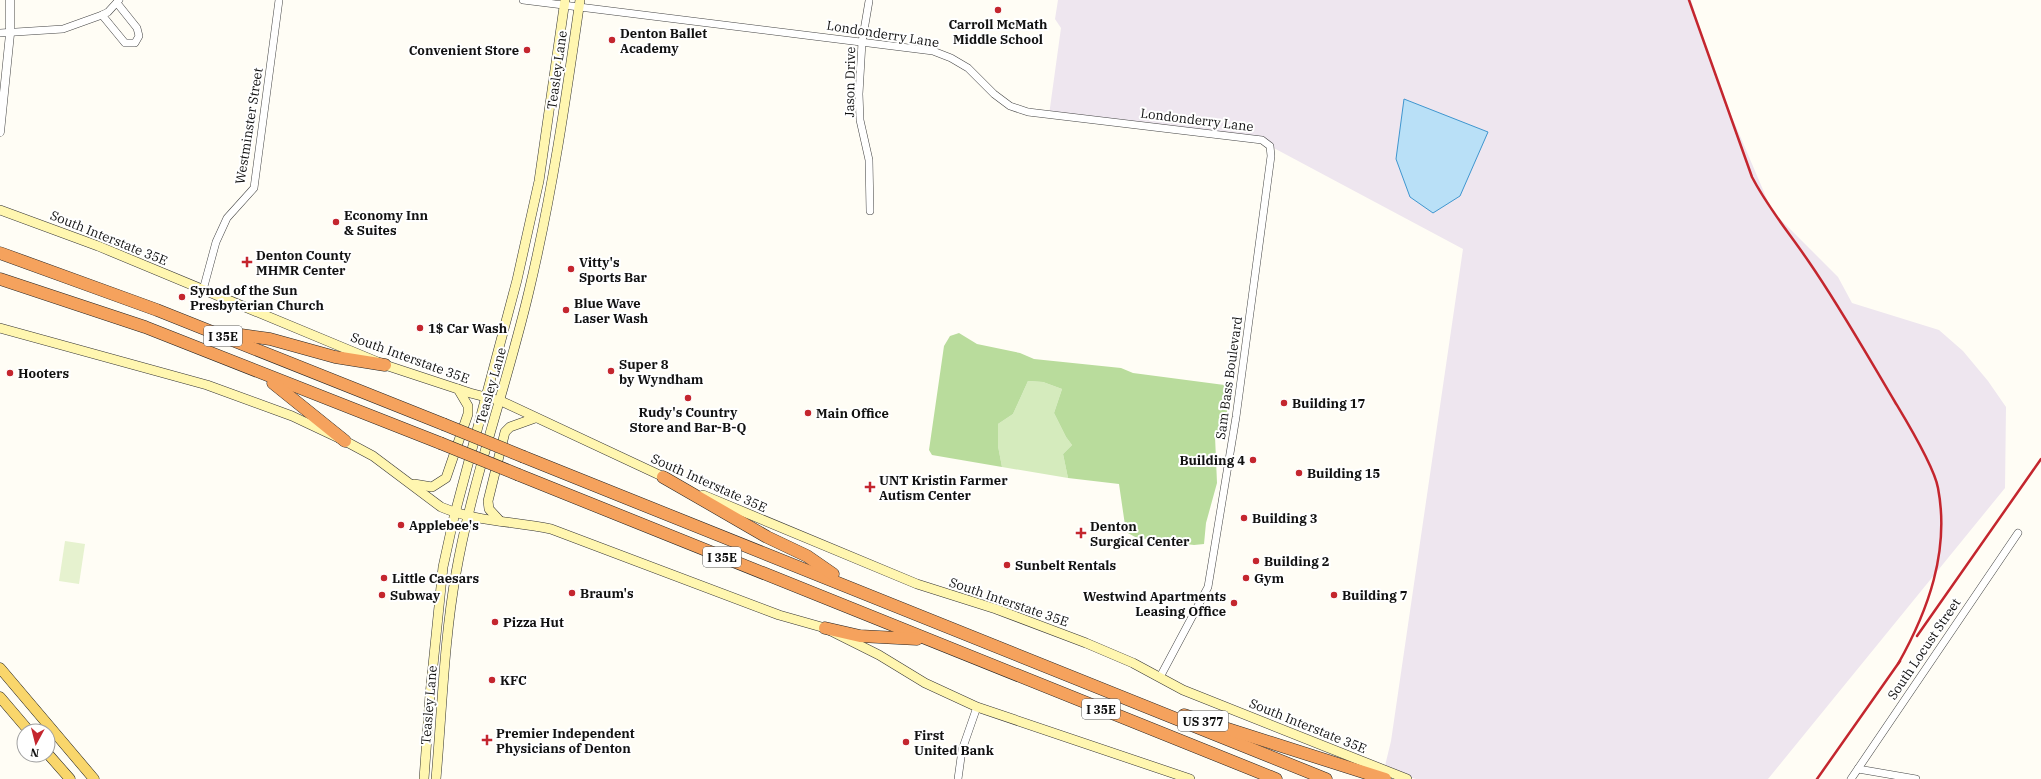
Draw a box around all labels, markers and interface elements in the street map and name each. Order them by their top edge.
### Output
marker: Carroll McMath Middle School [993,5,1003,15]
place label: Carroll McMath Middle School [949,16,1048,48]
street label: Londonderry Lane [825,17,941,51]
place label: Denton Ballet Academy [620,25,707,57]
street label: Teasley Lane [543,30,571,110]
marker: Denton Ballet Academy [607,35,617,45]
place label: Convenient Store [409,42,519,59]
marker: Convenient Store [522,45,532,55]
street label: Jason Drive [841,46,859,118]
street label: Westminster Street [231,66,267,185]
street label: Londonderry Lane [1140,105,1255,135]
street label: South Interstate 35E [48,207,170,269]
place label: Economy Inn & Suites [344,207,429,239]
marker: Economy Inn & Suites [331,217,341,227]
place label: Denton County MHMR Center [256,247,352,279]
place label: Vitty's Sports Bar [579,254,648,286]
marker: Denton County MHMR Center [241,256,253,268]
marker: Vitty's Sports Bar [566,264,576,274]
place label: Synod of the Sun Presbyterian Church [190,282,324,314]
marker: Synod of the Sun Presbyterian Church [177,292,187,302]
place label: Blue Wave Laser Wash [574,295,649,327]
marker: Blue Wave Laser Wash [561,305,571,315]
street label: Sam Bass Boulevard [1212,315,1246,441]
place label: 1$ Car Wash [428,320,508,337]
marker: 1$ Car Wash [415,323,425,333]
road number: I 35E [204,326,242,346]
street label: South Interstate 35E [348,329,472,387]
street label: Teasley Lane [472,346,510,426]
place label: Super 8 by Wyndham [619,356,704,388]
place label: Hooters [18,365,69,382]
marker: Super 8 by Wyndham [606,366,616,376]
marker: Hooters [5,368,15,378]
marker: Rudy's Country Store and Bar-B-Q [683,393,693,403]
place label: Building 17 [1292,395,1366,412]
marker: Building 17 [1279,398,1289,408]
place label: Rudy's Country Store and Bar-B-Q [629,404,747,436]
place label: Main Office [816,405,889,422]
marker: Main Office [803,408,813,418]
street label: South Interstate 35E [648,450,770,516]
place label: Building 4 [1179,452,1245,469]
marker: Building 4 [1248,455,1258,465]
place label: Building 15 [1307,465,1381,482]
marker: Building 15 [1294,468,1304,478]
place label: UNT Kristin Farmer Autism Center [879,472,1008,504]
marker: UNT Kristin Farmer Autism Center [864,481,876,493]
place label: Building 3 [1252,510,1318,527]
marker: Building 3 [1239,513,1249,523]
place label: Applebee's [409,517,479,534]
place label: Denton Surgical Center [1090,518,1190,550]
marker: Applebee's [396,520,406,530]
marker: Denton Surgical Center [1075,527,1087,539]
road number: I 35E [703,547,741,567]
place label: Building 2 [1264,553,1330,570]
marker: Building 2 [1251,556,1261,566]
place label: Sunbelt Rentals [1015,557,1117,574]
marker: Sunbelt Rentals [1002,560,1012,570]
place label: Little Caesars [392,570,479,587]
place label: Gym [1254,570,1284,587]
marker: Little Caesars [379,573,389,583]
marker: Gym [1241,573,1251,583]
street label: South Interstate 35E [947,574,1071,630]
place label: Braum's [580,585,634,602]
place label: Subway [390,587,441,604]
place label: Building 7 [1342,587,1408,604]
marker: Braum's [567,588,577,598]
place label: Westwind Apartments Leasing Office [1083,588,1226,620]
marker: Subway [377,590,387,600]
marker: Building 7 [1329,590,1339,600]
street label: South Locust Street [1884,595,1965,703]
marker: Westwind Apartments Leasing Office [1229,598,1239,608]
place label: Pizza Hut [503,614,564,631]
marker: Pizza Hut [490,617,500,627]
street label: Teasley Lane [417,665,441,745]
place label: KFC [500,672,527,689]
marker: KFC [487,675,497,685]
street label: South Interstate 35E [1247,695,1369,757]
road number: I 35E [1082,699,1120,719]
road number: US 377 [1178,711,1228,731]
north arrow [16,723,56,763]
place label: Premier Independent Physicians of Denton [496,725,635,757]
place label: First United Bank [914,727,995,759]
marker: Premier Independent Physicians of Denton [481,734,493,746]
marker: First United Bank [901,737,911,747]
text: N [29,745,40,760]

